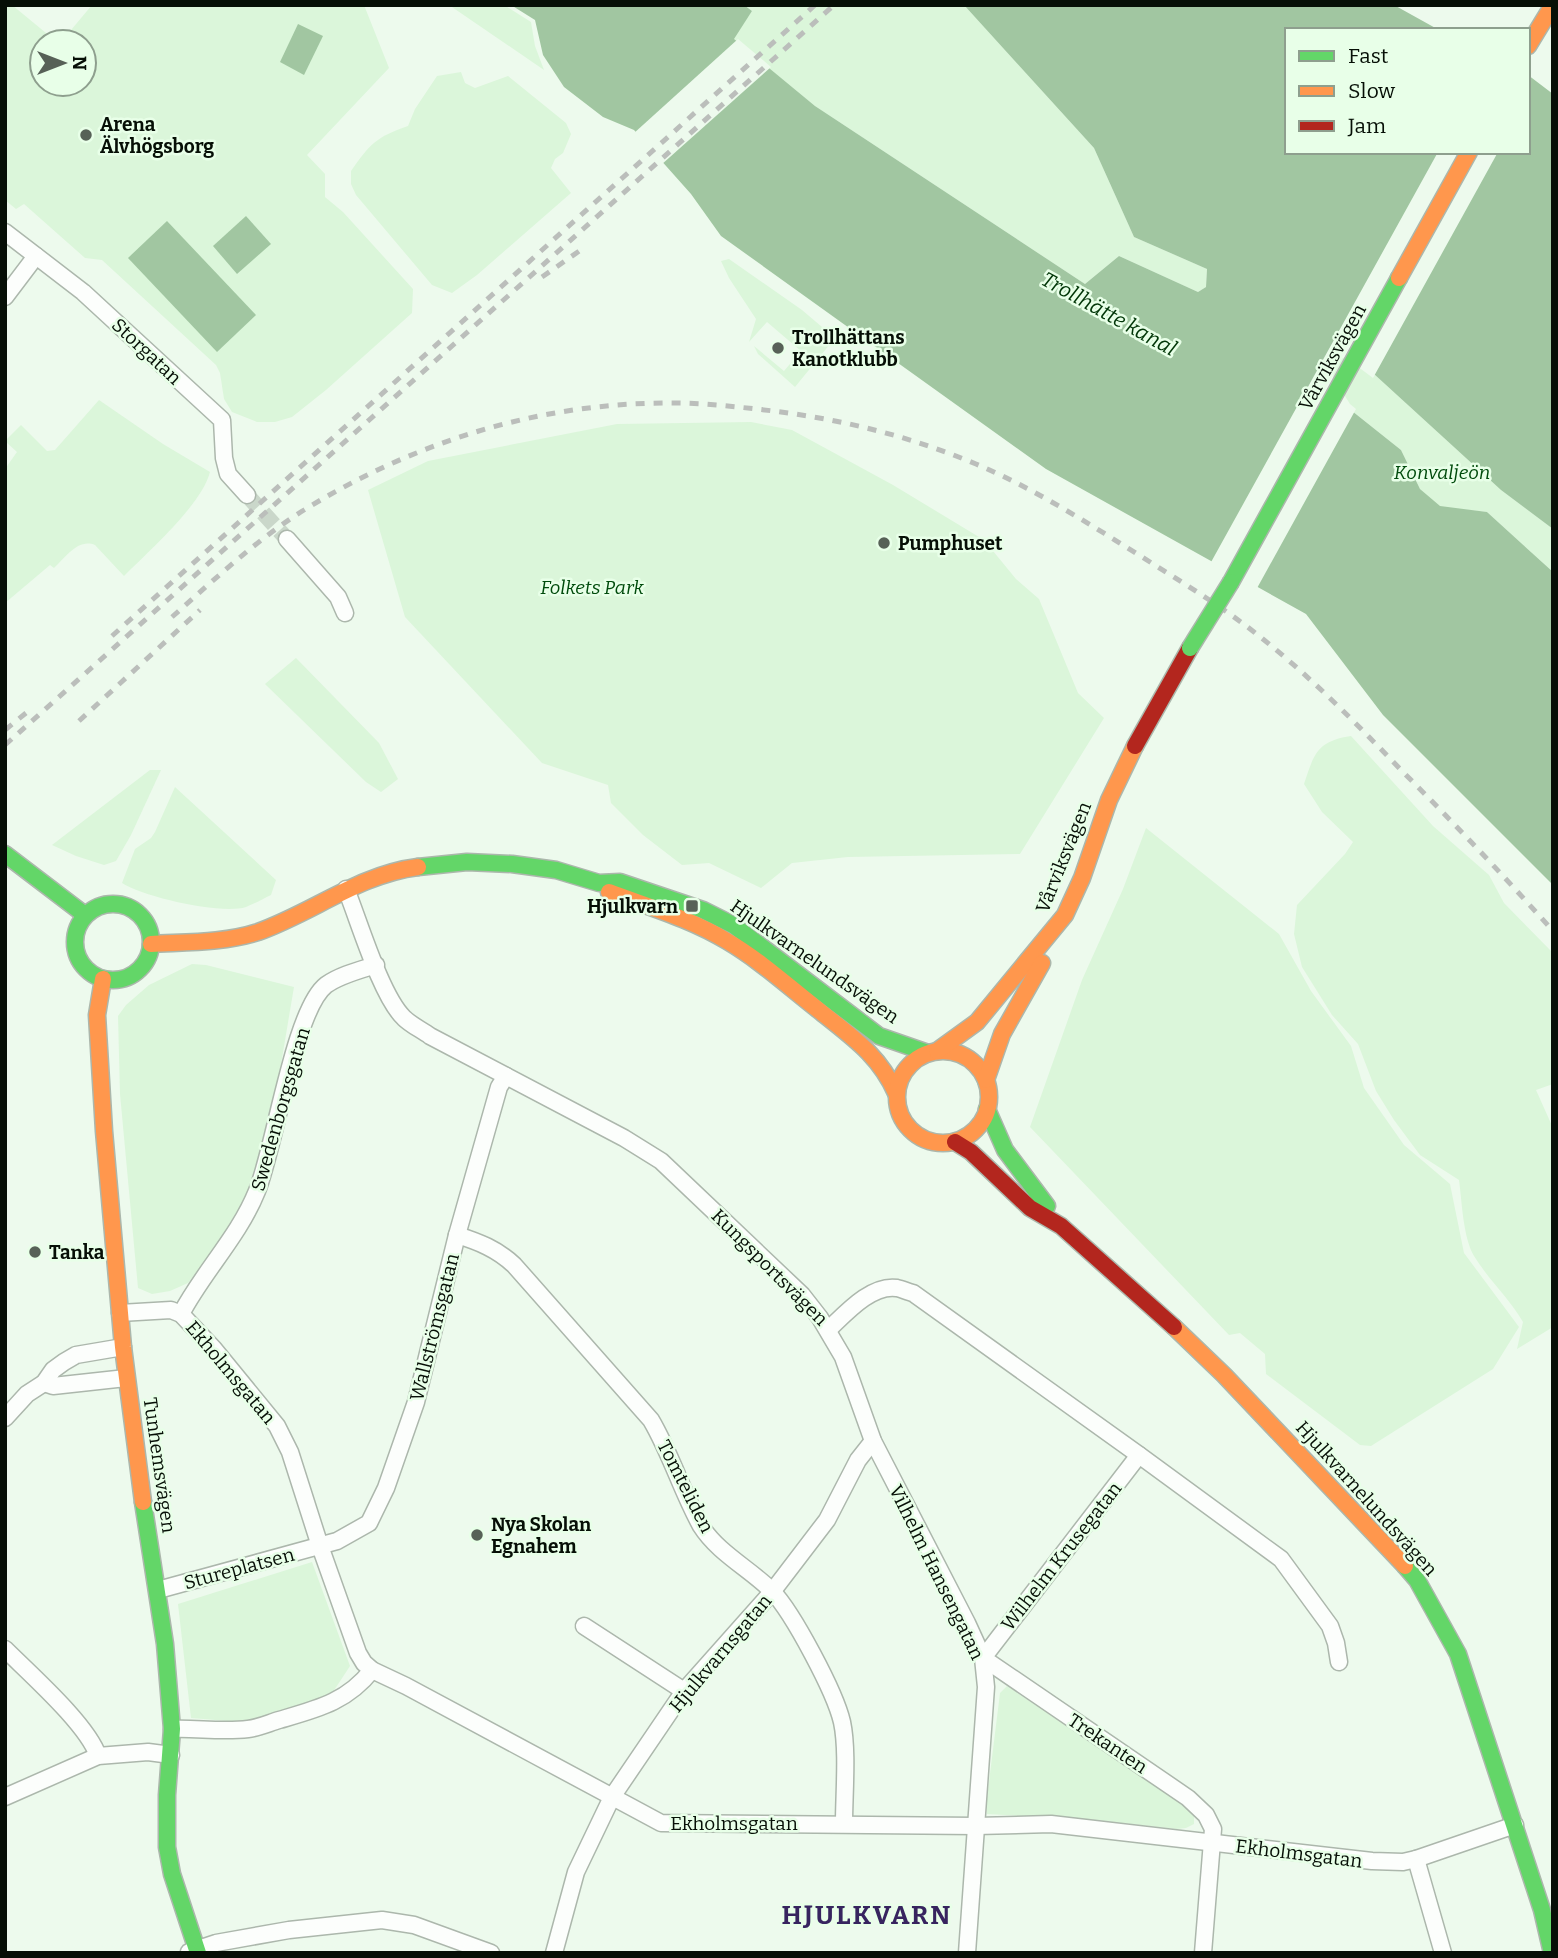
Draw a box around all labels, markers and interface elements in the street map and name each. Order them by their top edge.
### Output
north arrow [28,28,98,98]
legend [1285,28,1530,154]
text: Fast [1348,43,1389,69]
text: N [68,56,91,71]
text: Slow [1348,78,1395,104]
place label: Arena Älvhögsborg [100,113,214,158]
text: Jam [1347,113,1386,139]
marker: Arena Älvhögsborg [78,127,94,143]
water label: Trollhätte kanal [1037,266,1181,362]
street label: Vårviksvägen [1294,300,1371,414]
street label: Storgatan [107,313,186,389]
place label: Trollhättans Kanotklubb [792,326,905,371]
marker: Trollhättans Kanotklubb [770,340,786,356]
park label: Konvaljeön [1394,461,1490,484]
place label: Pumphuset [898,532,1003,555]
marker: Pumphuset [876,535,892,551]
park label: Folkets Park [540,576,644,599]
street label: Vårviksvägen [1031,798,1096,916]
street label: Hjulkvarnelundsvägen [726,894,903,1028]
place label: Hjulkvarn [587,895,679,918]
marker: Hjulkvarn [684,898,700,914]
street label: Swedenborgsgatan [246,1025,315,1194]
street label: Kungsportsvägen [707,1204,833,1330]
place label: Tanka [49,1241,105,1264]
marker: Tanka [27,1244,43,1260]
street label: Wallströmsgatan [405,1251,464,1403]
street label: Ekholmsgatan [181,1316,280,1429]
street label: Tunhemsvägen [139,1396,180,1534]
street label: Hjulkvarnelundsvägen [1291,1416,1442,1581]
street label: Tomteliden [652,1436,719,1536]
street label: Wilhelm Krusegatan [996,1478,1126,1635]
street label: Vilhelm Hansengatan [884,1481,989,1663]
place label: Nya Skolan Egnahem [491,1513,592,1558]
marker: Nya Skolan Egnahem [469,1527,485,1543]
street label: Stureplatsen [181,1543,297,1594]
street label: Hjulkvarnsgatan [664,1590,776,1717]
street label: Trekanten [1064,1709,1152,1778]
street label: Ekholmsgatan [670,1812,798,1835]
street label: Ekholmsgatan [1234,1834,1364,1873]
district label: HJULKVARN [782,1900,952,1931]

